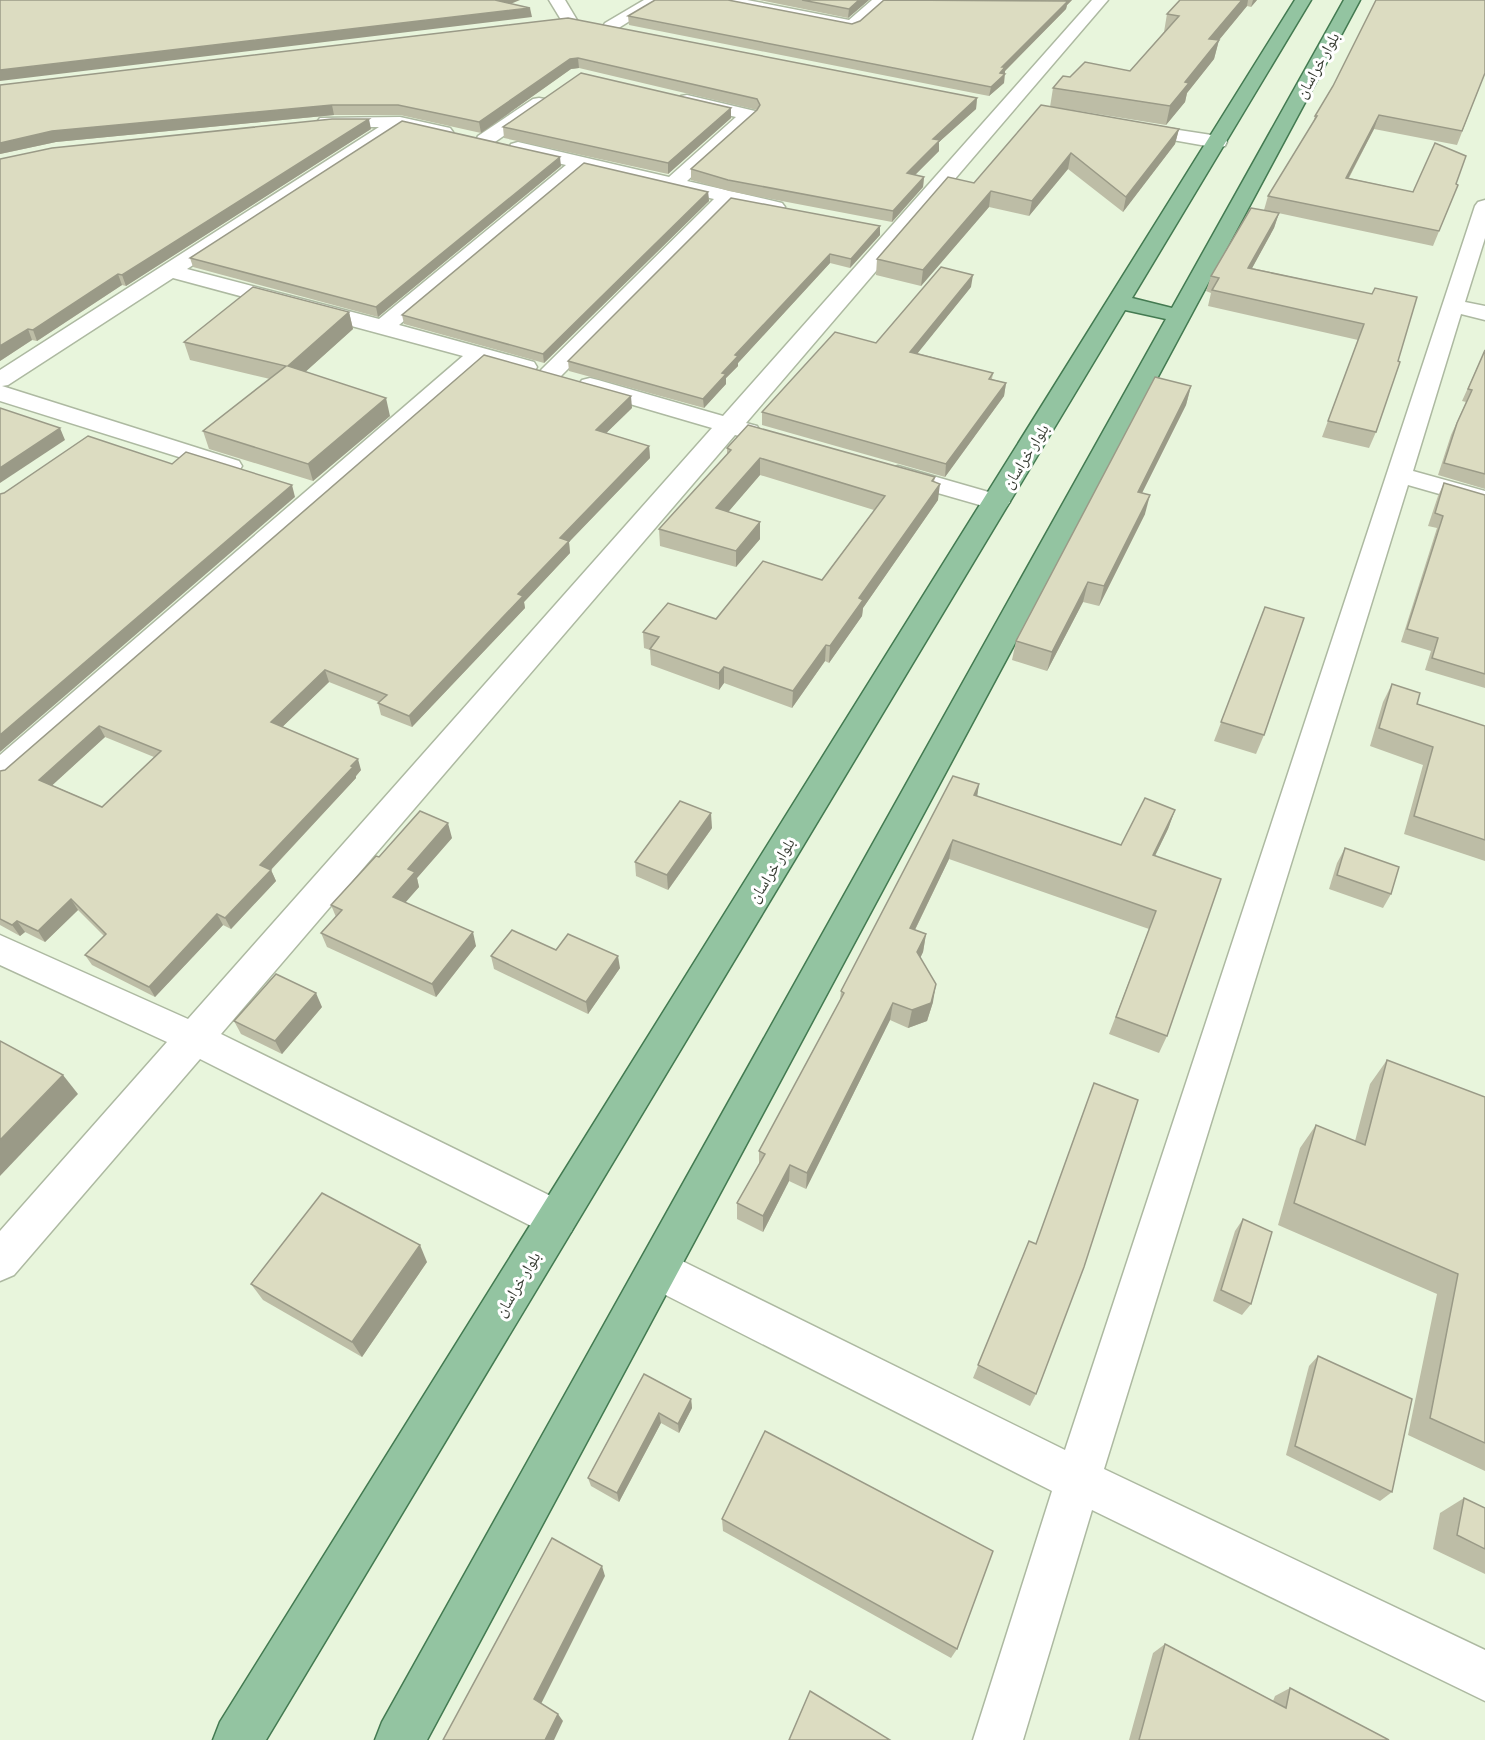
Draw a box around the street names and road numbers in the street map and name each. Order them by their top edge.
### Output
street label: بلوار خراسان [1293,30,1344,102]
street label: بلوار خراسان [1000,421,1054,493]
street label: بلوار خراسان [746,835,800,907]
street label: بلوار خراسان [492,1249,545,1321]

